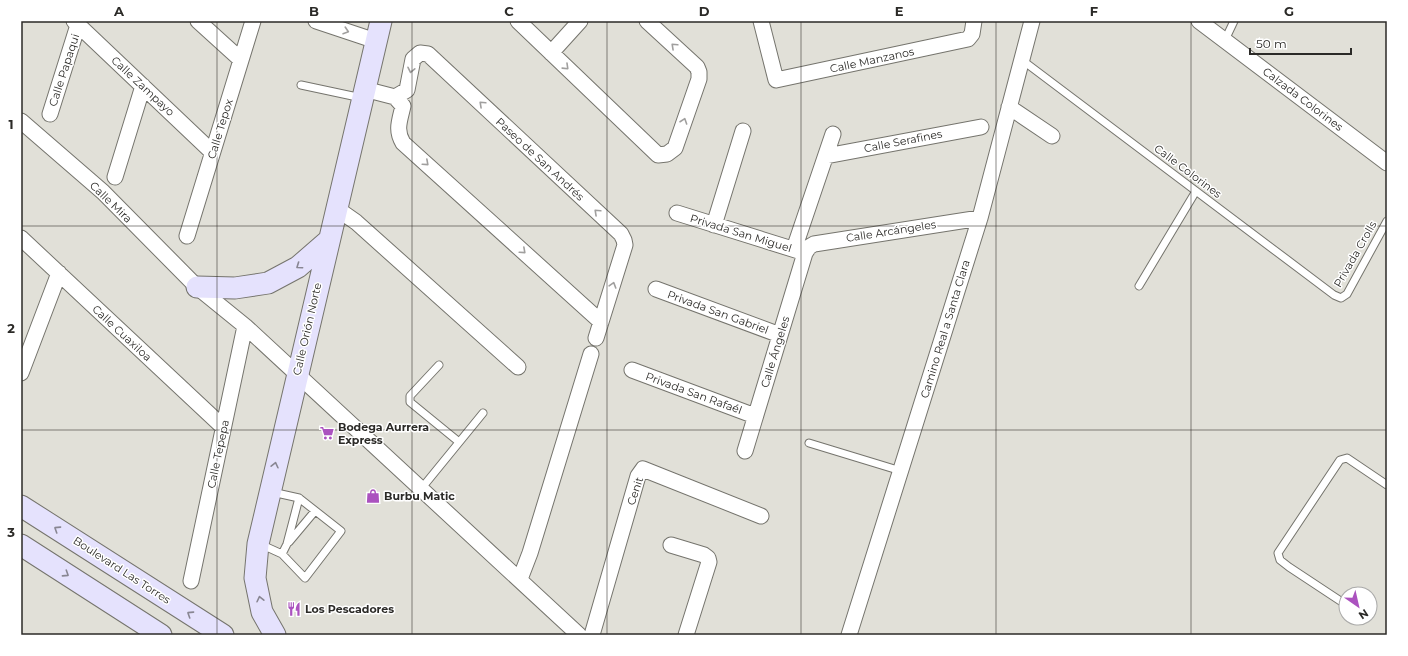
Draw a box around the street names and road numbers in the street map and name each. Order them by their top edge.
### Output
street label: Calle Papaqui [46,32,82,108]
street label: Calle Manzanos [829,44,916,76]
street label: Calle Zampayo [108,53,178,119]
street label: Calzada Colorines [1260,64,1347,134]
street label: Calle Tepox [204,97,236,161]
street label: Paseo de San Andrés [493,114,588,204]
street label: Calle Serafines [863,126,944,155]
street label: Calle Colorines [1152,141,1225,201]
street label: Calle Mira [87,178,135,226]
street label: Privada San Miguel [688,211,794,255]
street label: Calle Arcángeles [845,217,938,245]
street label: Privada Crolls [1330,218,1380,290]
street label: Camino Real a Santa Clara [917,258,973,400]
street label: Calle Orión Norte [290,281,325,377]
street label: Privada San Gabriel [665,287,771,337]
street label: Calle Cuaxiloa [89,302,155,364]
street label: Calle Ángeles [757,314,793,389]
street label: Privada San Rafaél [644,369,744,417]
street label: Calle Tepepa [204,418,232,490]
street label: Cenit [624,475,646,507]
street label: Boulevard Las Torres [71,533,174,607]

